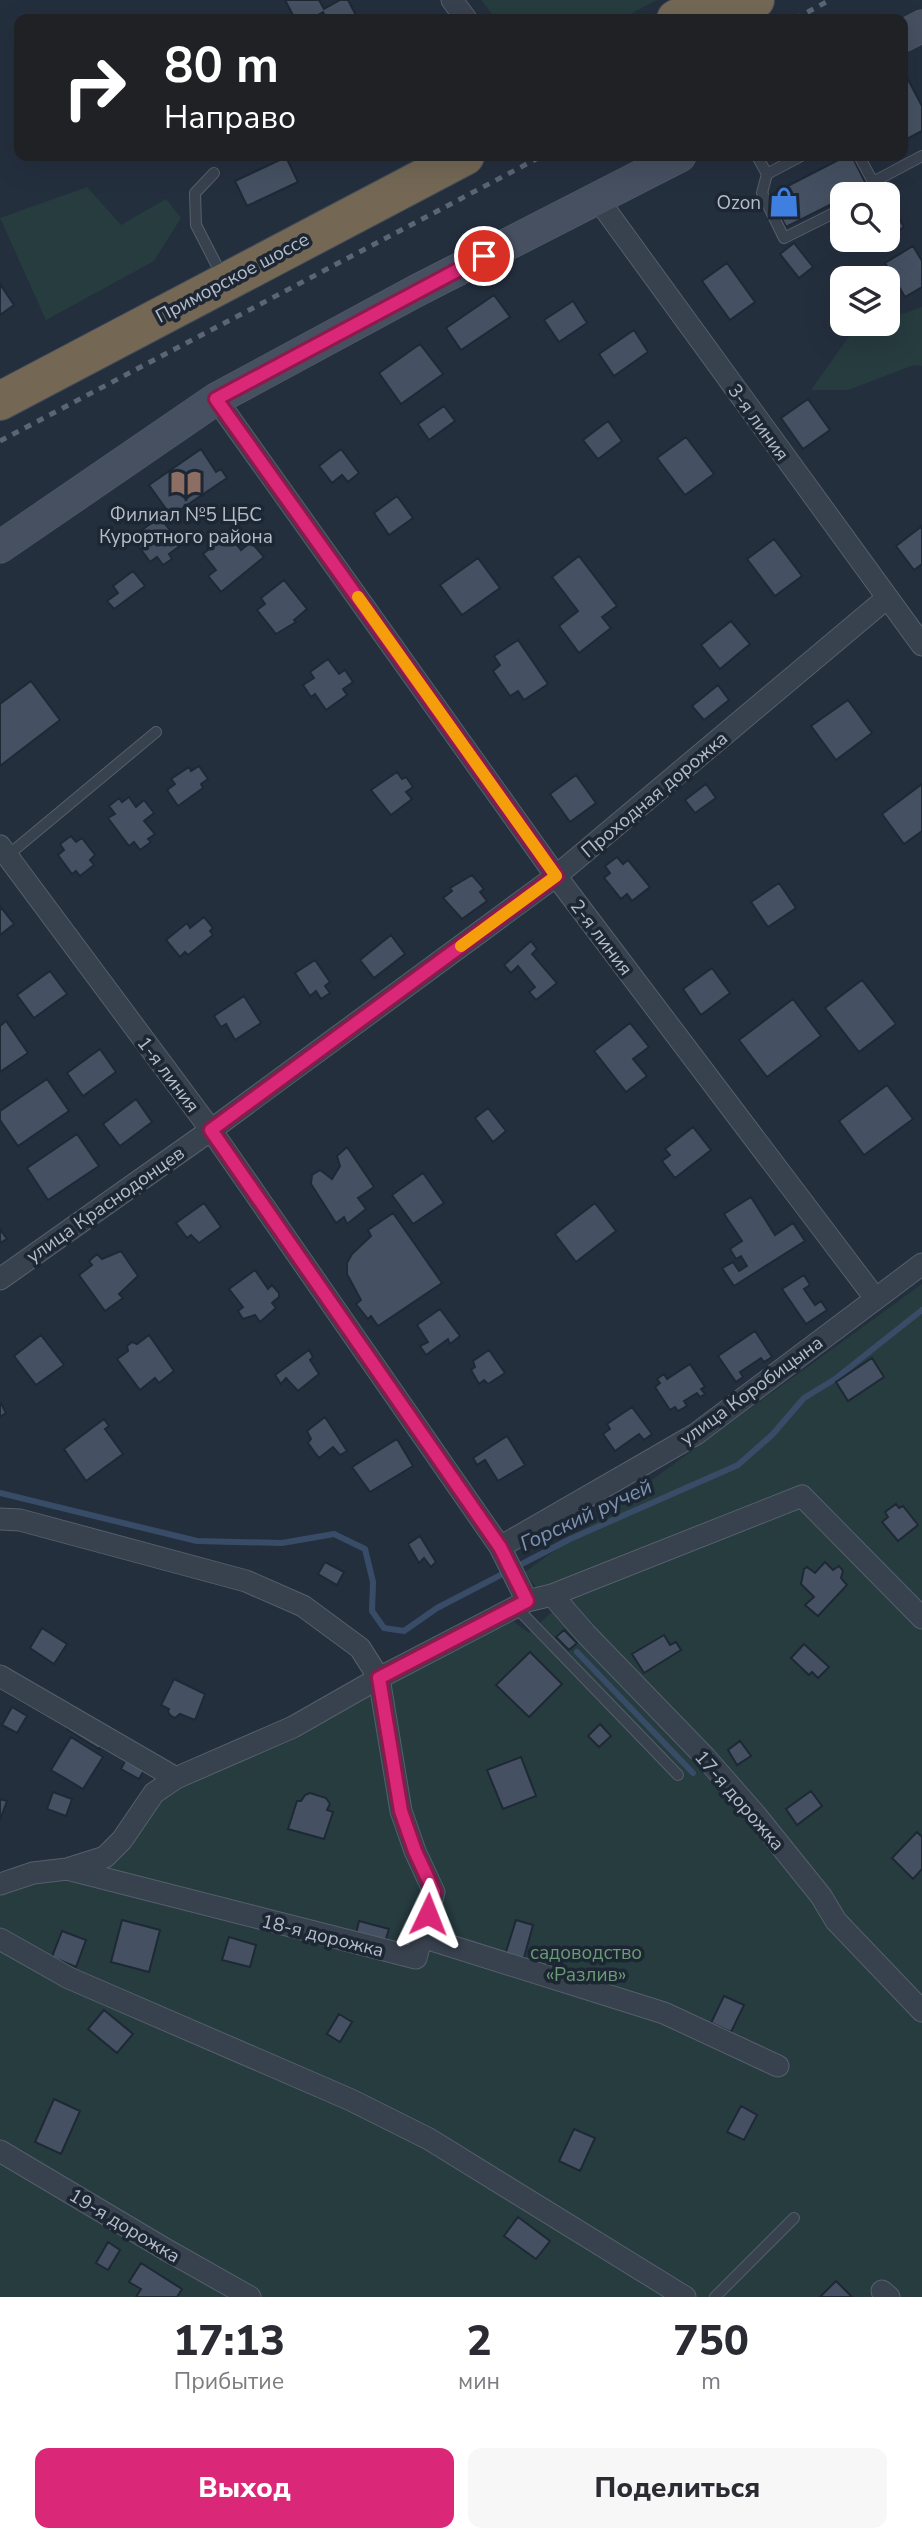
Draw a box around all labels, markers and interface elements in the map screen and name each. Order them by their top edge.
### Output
text: 80 m [164,32,279,99]
icon: right [49,42,140,133]
text: Направо [164,96,296,139]
map controls [830,182,900,336]
button: search [830,182,900,252]
shop icon: Ozon [767,185,801,219]
place label: Ozon [716,190,761,216]
street label: Приморское шоссе [151,226,314,329]
pin [454,226,514,286]
icon: arrive [465,237,503,275]
button: layers [830,266,900,336]
street label: 3-я линия [721,379,795,466]
library icon: Филиал №5 ЦБС Курортного района [169,466,203,500]
place label: Филиал №5 ЦБС Курортного района [99,502,273,550]
street label: Проходная дорожка [576,726,733,864]
street label: 2-я линия [564,894,638,981]
street label: 1-я линия [131,1031,205,1118]
street label: улица Краснодонцев [21,1140,190,1269]
street label: улица Коробицына [675,1330,828,1452]
water label: Горский ручей [515,1472,657,1558]
street label: 17-я дорожка [688,1745,790,1856]
position arrow [391,1877,465,1951]
street label: 18-я дорожка [259,1908,387,1964]
park label: садоводство «Разлив» [530,1940,642,1988]
street label: 19-я дорожка [64,2182,185,2269]
text: 17:13 [173,2313,285,2370]
text: 2 [466,2313,492,2370]
text: 750 [673,2313,749,2370]
text: Прибытие [174,2366,284,2397]
text: мин [458,2366,500,2397]
text: m [701,2366,721,2397]
button: Выход [35,2448,454,2528]
button: Поделиться [468,2448,887,2528]

